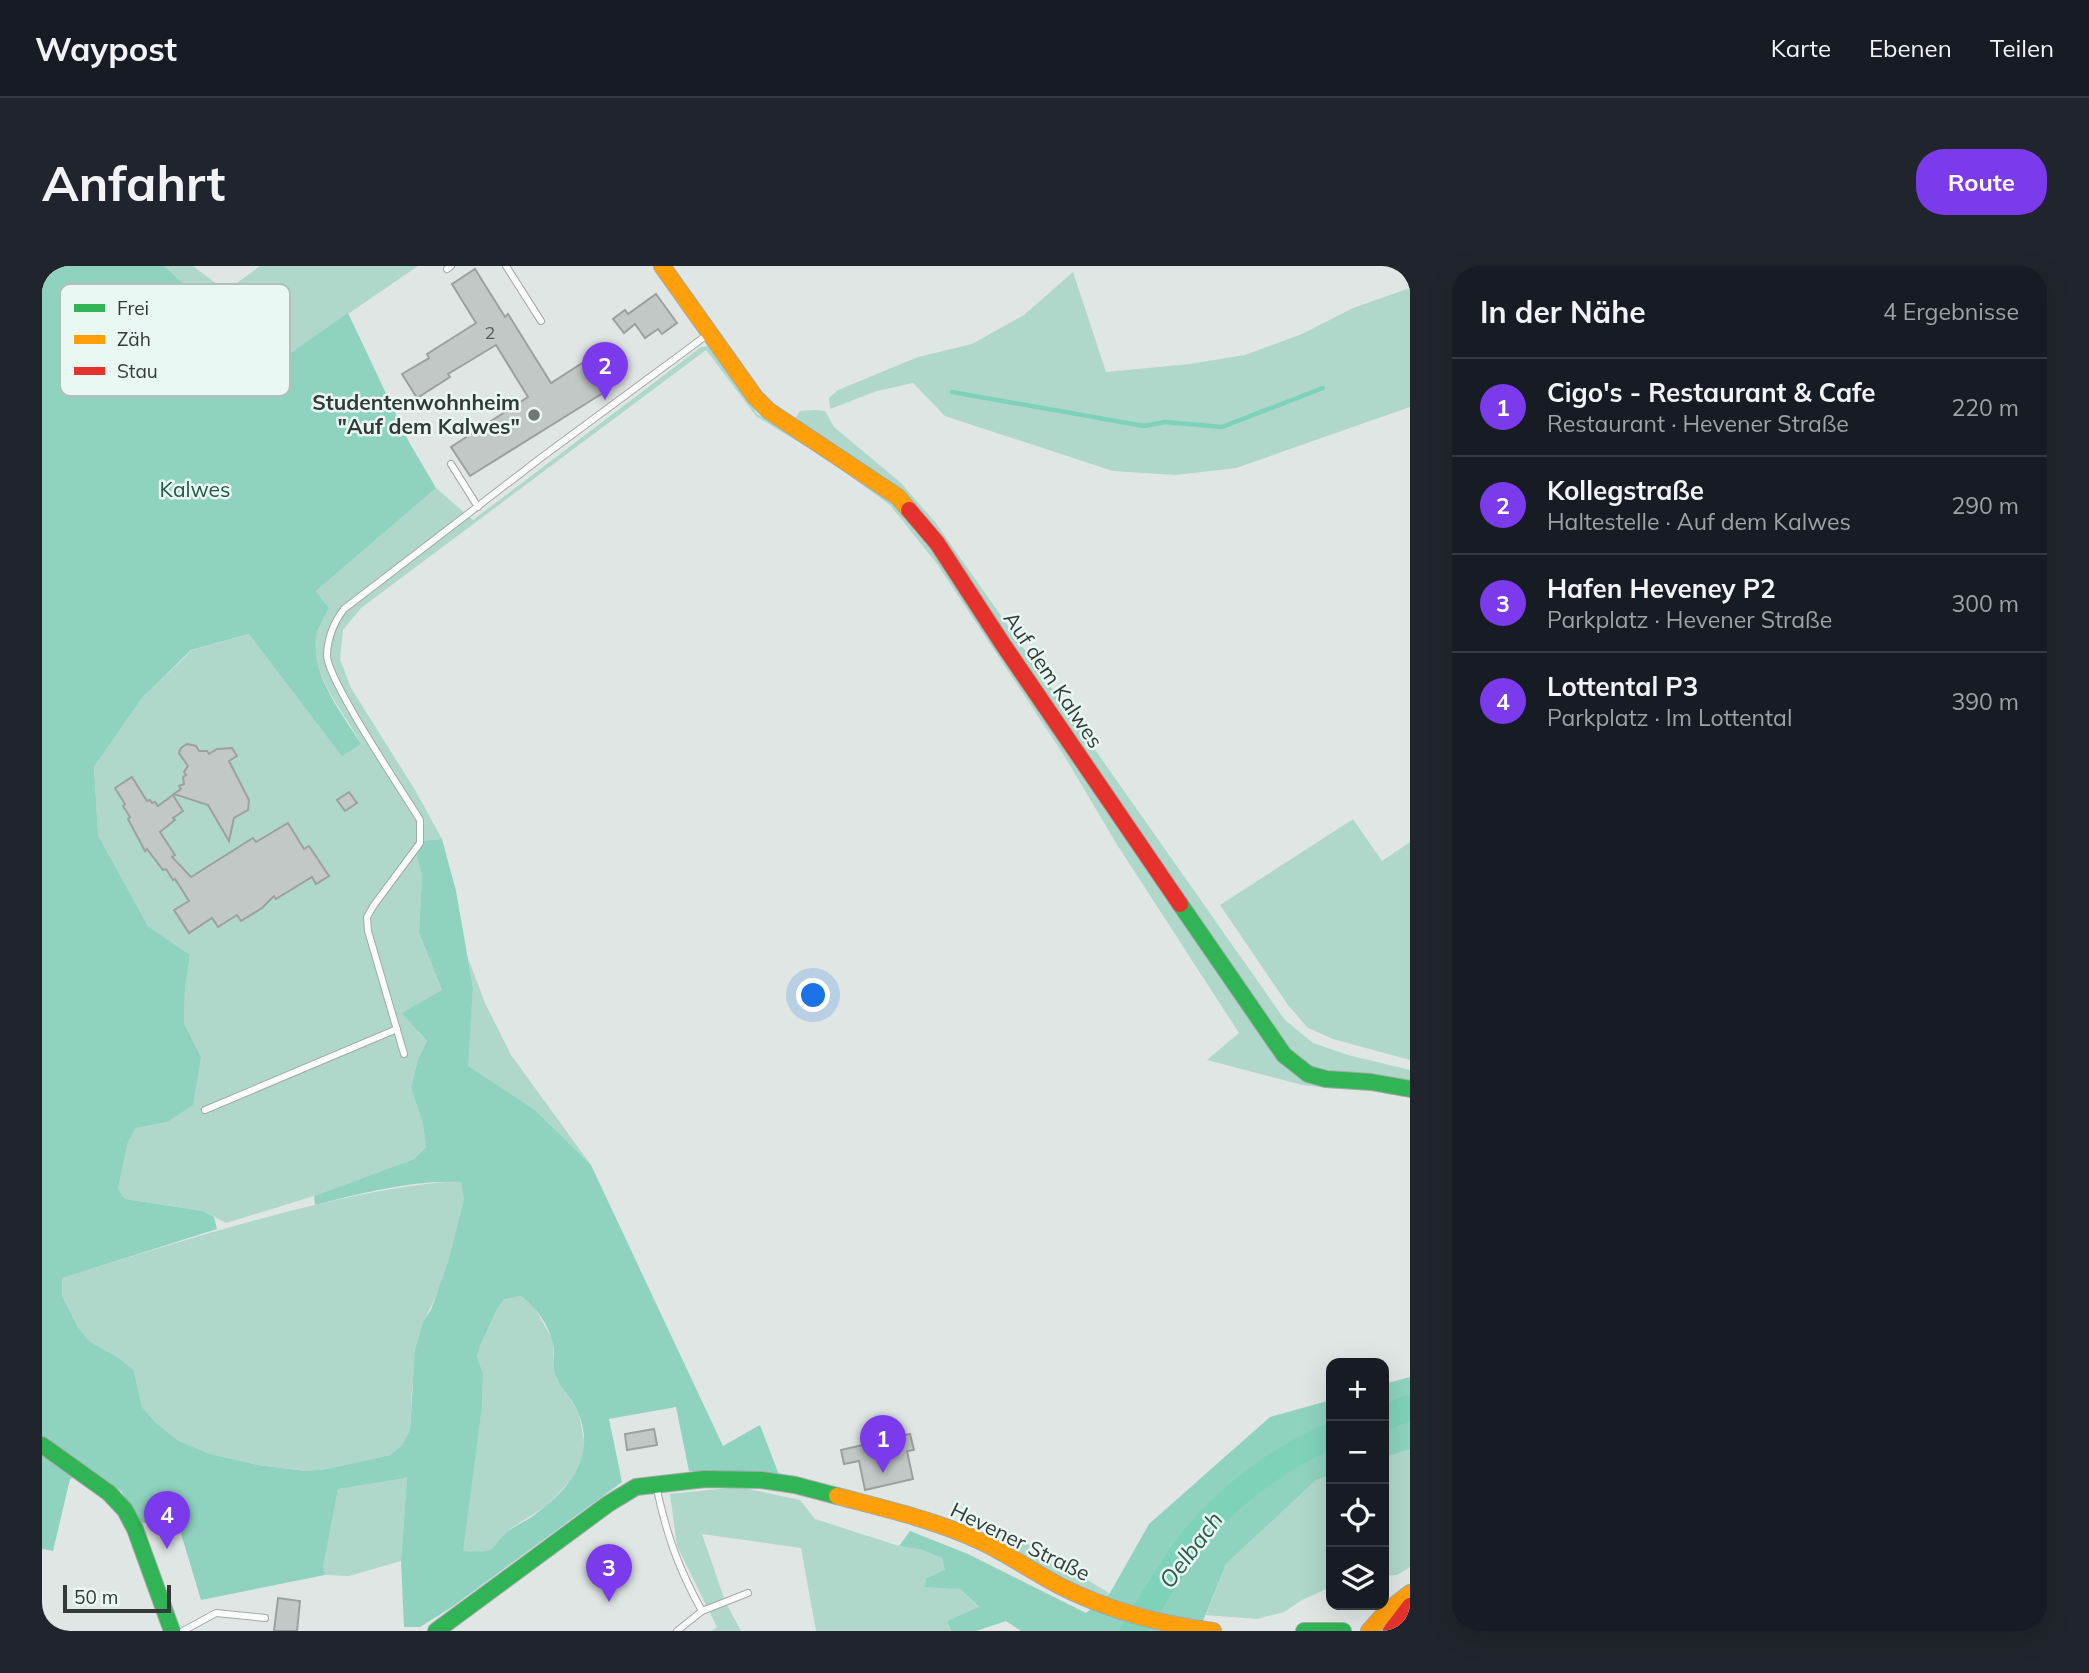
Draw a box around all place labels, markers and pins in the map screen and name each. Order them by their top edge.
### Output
pin: 2 [582,342,628,400]
place label: Studentenwohnheim "Auf dem Kalwes" [312,389,520,439]
marker: Studentenwohnheim "Auf dem Kalwes" [526,407,542,423]
pin: 1 [860,1415,906,1473]
pin: 4 [144,1491,190,1549]
pin: 3 [586,1544,632,1602]

